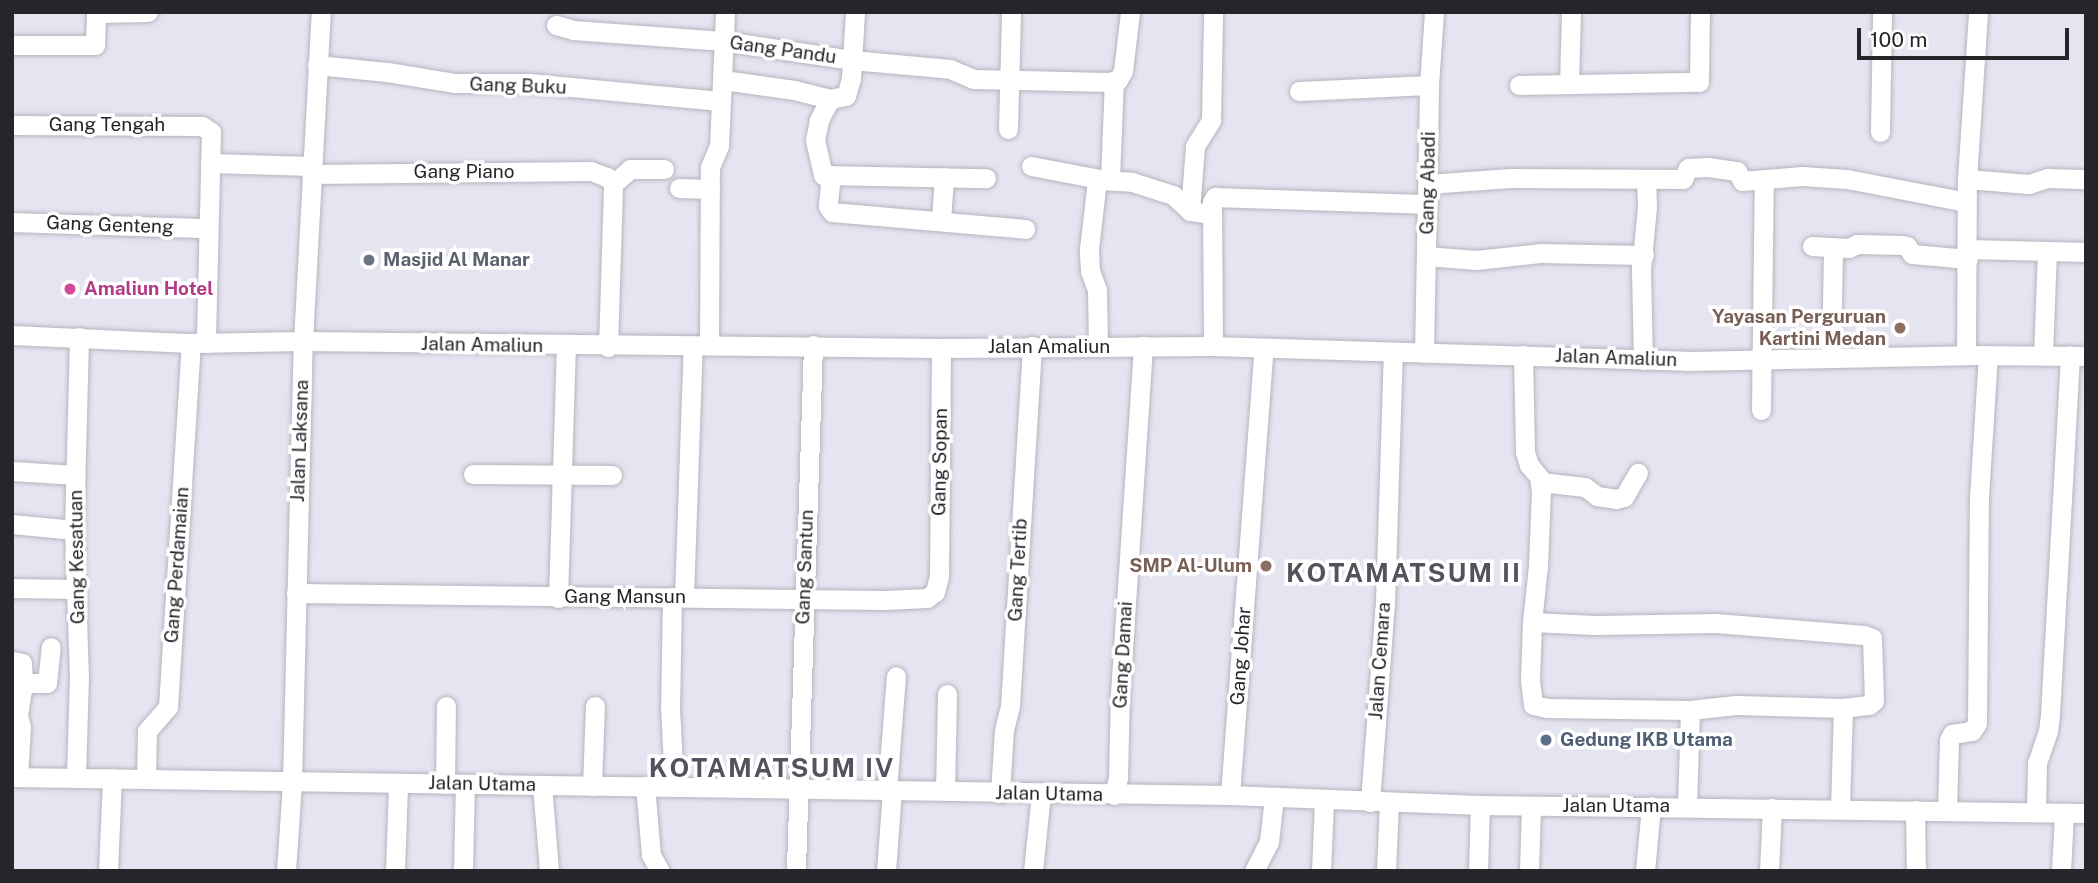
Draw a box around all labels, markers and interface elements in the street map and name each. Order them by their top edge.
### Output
scale bar [1860,14,2072,58]
text: 100 m [1870,27,1927,52]
street label: Gang Pandu [728,31,838,69]
street label: Gang Buku [469,73,567,99]
street label: Gang Tengah [49,114,165,136]
street label: Gang Abadi [1416,131,1440,235]
street label: Gang Piano [414,161,514,183]
street label: Gang Genteng [46,211,174,239]
place label: Masjid Al Manar [383,249,530,271]
marker: Masjid Al Manar [361,252,377,268]
place label: Amaliun Hotel [84,278,213,300]
marker: Amaliun Hotel [62,281,78,297]
place label: Yayasan Perguruan Kartini Medan [1712,306,1886,350]
marker: Yayasan Perguruan Kartini Medan [1892,320,1908,336]
street label: Jalan Amaliun [421,333,543,357]
street label: Jalan Amaliun [988,336,1110,358]
street label: Jalan Amaliun [1554,344,1678,372]
street label: Jalan Laksana [286,379,314,503]
street label: Gang Sopan [928,408,952,516]
street label: Gang Perdamaian [160,486,194,644]
street label: Gang Kesatuan [64,490,90,624]
street label: Gang Santun [792,509,818,625]
street label: Gang Tertib [1004,518,1032,622]
place label: SMP Al-Ulum [1129,555,1252,577]
district label: KOTAMATSUM II [1288,557,1520,589]
marker: SMP Al-Ulum [1258,558,1274,574]
street label: Gang Mansun [564,586,686,608]
street label: Gang Damai [1109,601,1137,709]
street label: Jalan Cemara [1365,601,1395,721]
street label: Gang Johar [1226,606,1256,706]
place label: Gedung IKB Utama [1560,729,1733,751]
marker: Gedung IKB Utama [1538,732,1554,748]
district label: KOTAMATSUM IV [650,752,894,784]
street label: Jalan Utama [428,772,536,796]
street label: Jalan Utama [995,782,1103,806]
street label: Jalan Utama [1562,795,1670,817]

